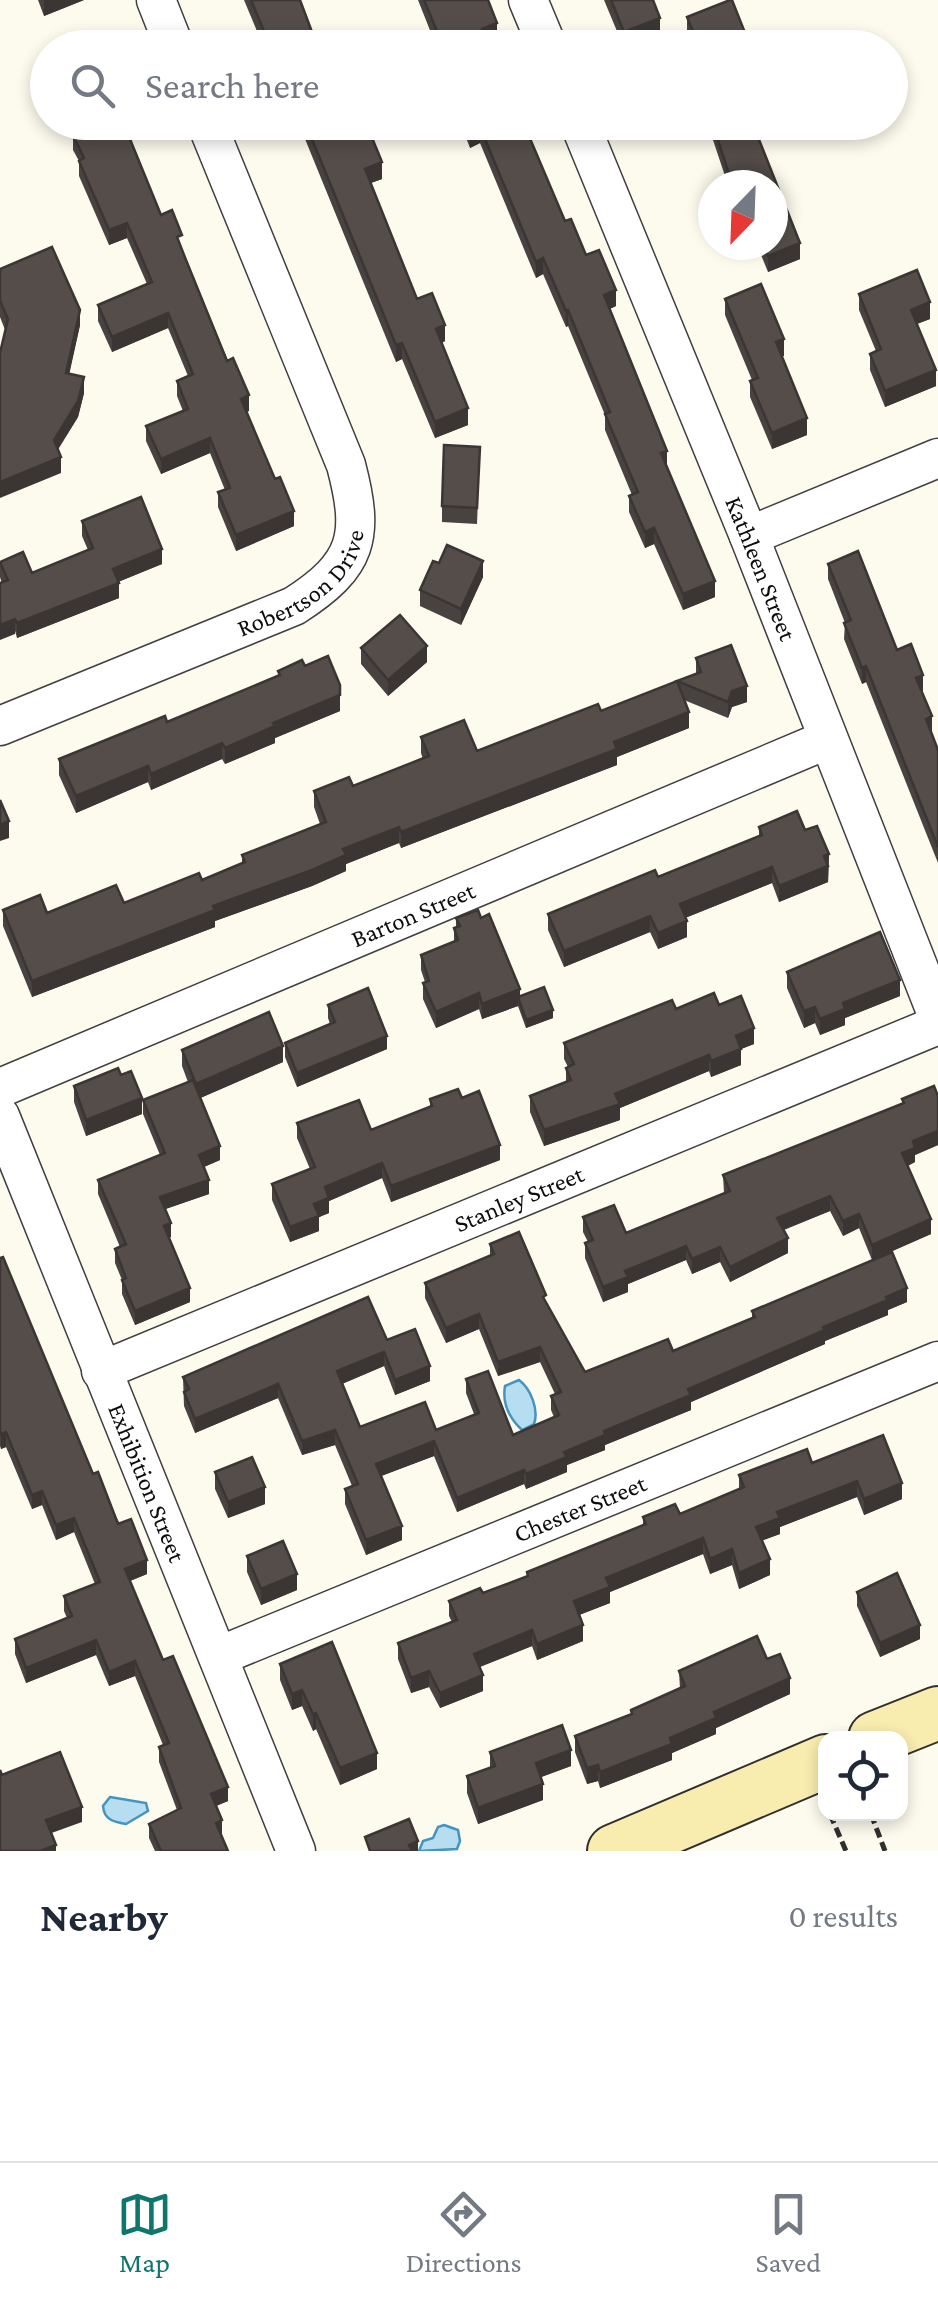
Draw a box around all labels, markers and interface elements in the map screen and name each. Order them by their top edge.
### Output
search box [30,30,908,140]
icon: search [65,58,120,113]
text: Search here [145,64,319,106]
north arrow [698,170,788,260]
street label: Kathleen Street [720,492,802,645]
street label: Robertson Drive [233,528,369,642]
street label: Barton Street [347,876,480,952]
street label: Stanley Street [450,1160,588,1237]
street label: Exhibition Street [103,1399,191,1566]
street label: Chester Street [510,1469,651,1548]
map controls [818,1731,908,1821]
button: locate [818,1731,908,1821]
text: Nearby [40,1893,168,1940]
text: 0 results [788,1898,898,1934]
tab: Map [117,2187,172,2278]
tab: Directions [406,2187,522,2278]
tab: Saved [755,2187,821,2278]

